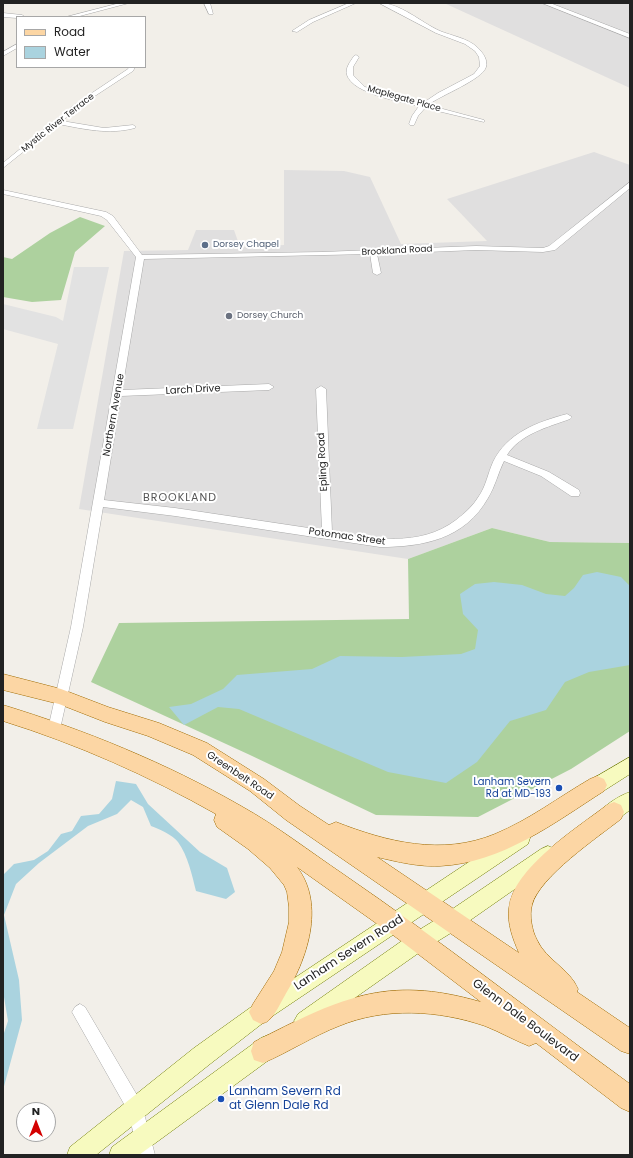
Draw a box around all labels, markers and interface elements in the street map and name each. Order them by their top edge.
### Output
legend [16,16,146,68]
text: Road [54,23,85,40]
text: Water [54,43,90,60]
street label: Maplegate Place [366,83,442,115]
street label: Mystic River Terrace [20,91,96,155]
marker: Dorsey Chapel [200,240,210,250]
place label: Dorsey Chapel [213,240,279,250]
street label: Brookland Road [361,244,433,258]
marker: Dorsey Church [224,311,234,321]
place label: Dorsey Church [237,311,303,321]
street label: Northern Avenue [101,373,127,457]
street label: Larch Drive [165,383,221,397]
street label: Epling Road [315,432,331,492]
district label: BROOKLAND [143,491,217,505]
street label: Potomac Street [308,526,386,548]
street label: Greenbelt Road [204,749,276,803]
place label: Lanham Severn Rd at MD-193 [473,776,551,800]
marker: Lanham Severn Rd at MD-193 [554,783,564,793]
street label: Lanham Severn Road [292,912,406,994]
street label: Glenn Dale Boulevard [469,976,581,1066]
place label: Lanham Severn Rd at Glenn Dale Rd [229,1085,341,1113]
marker: Lanham Severn Rd at Glenn Dale Rd [216,1094,226,1104]
north arrow [16,1102,56,1142]
text: N [32,1103,40,1119]

